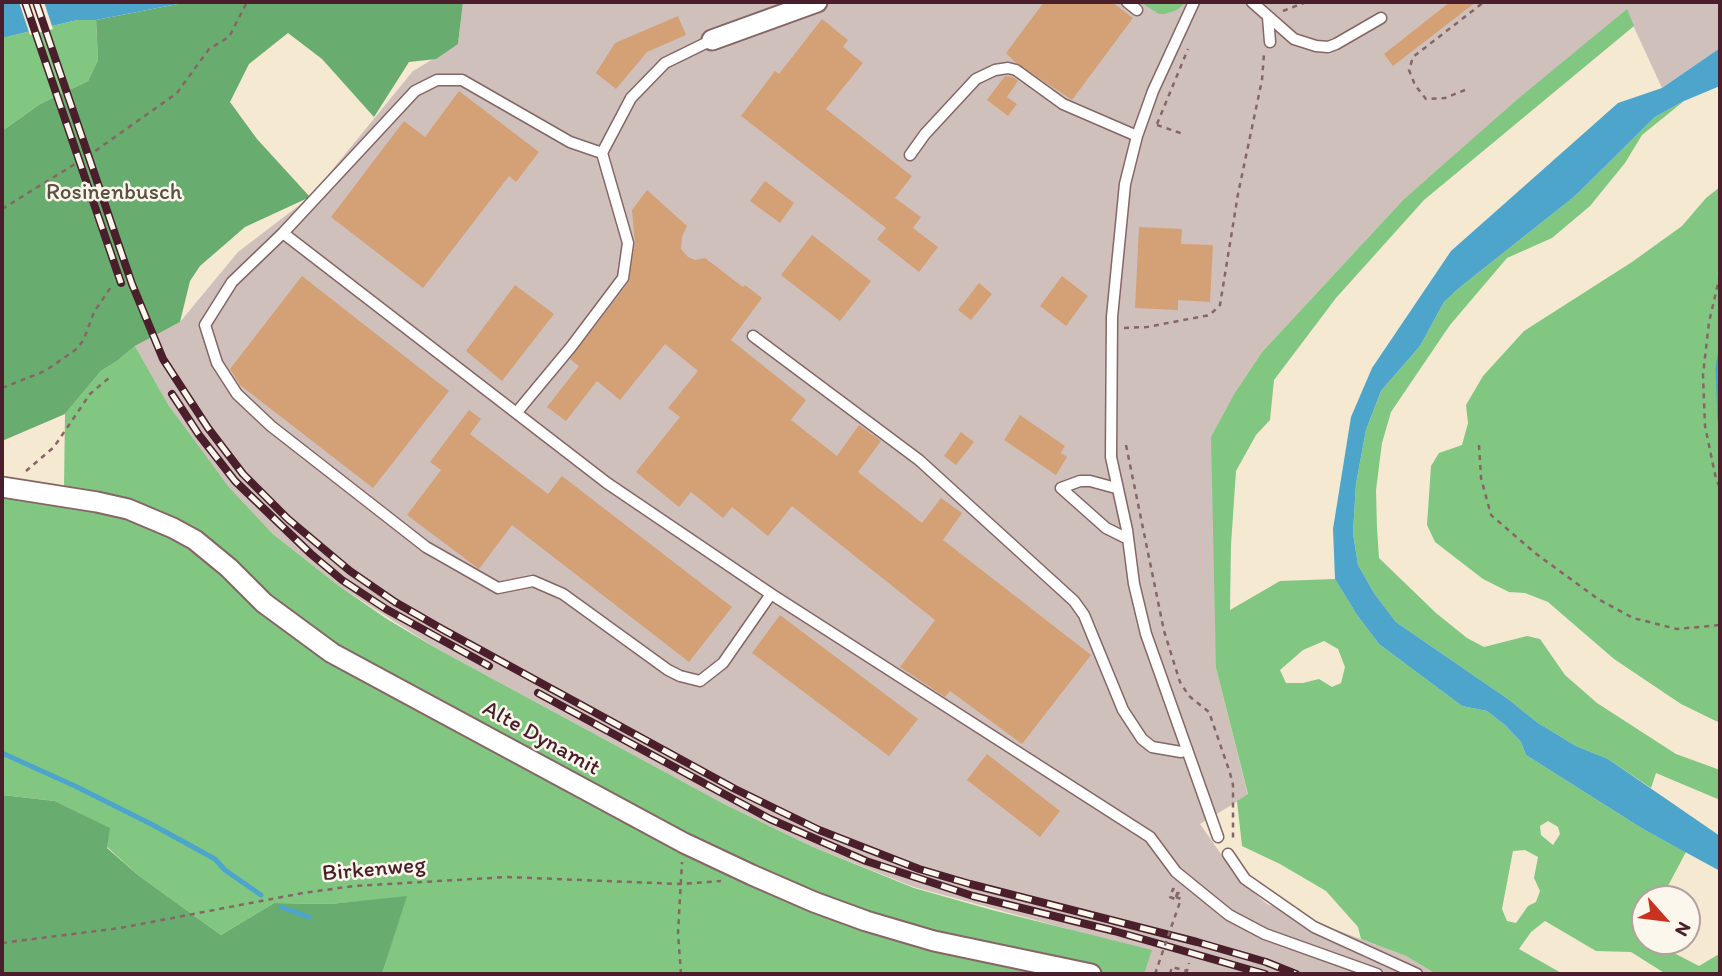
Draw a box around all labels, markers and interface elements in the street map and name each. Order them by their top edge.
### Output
park label: Rosinenbusch [46,179,182,207]
street label: Alte Dynamit [477,695,605,783]
street label: Birkenweg [321,852,427,888]
north arrow [1631,885,1701,955]
text: N [1670,918,1696,940]

